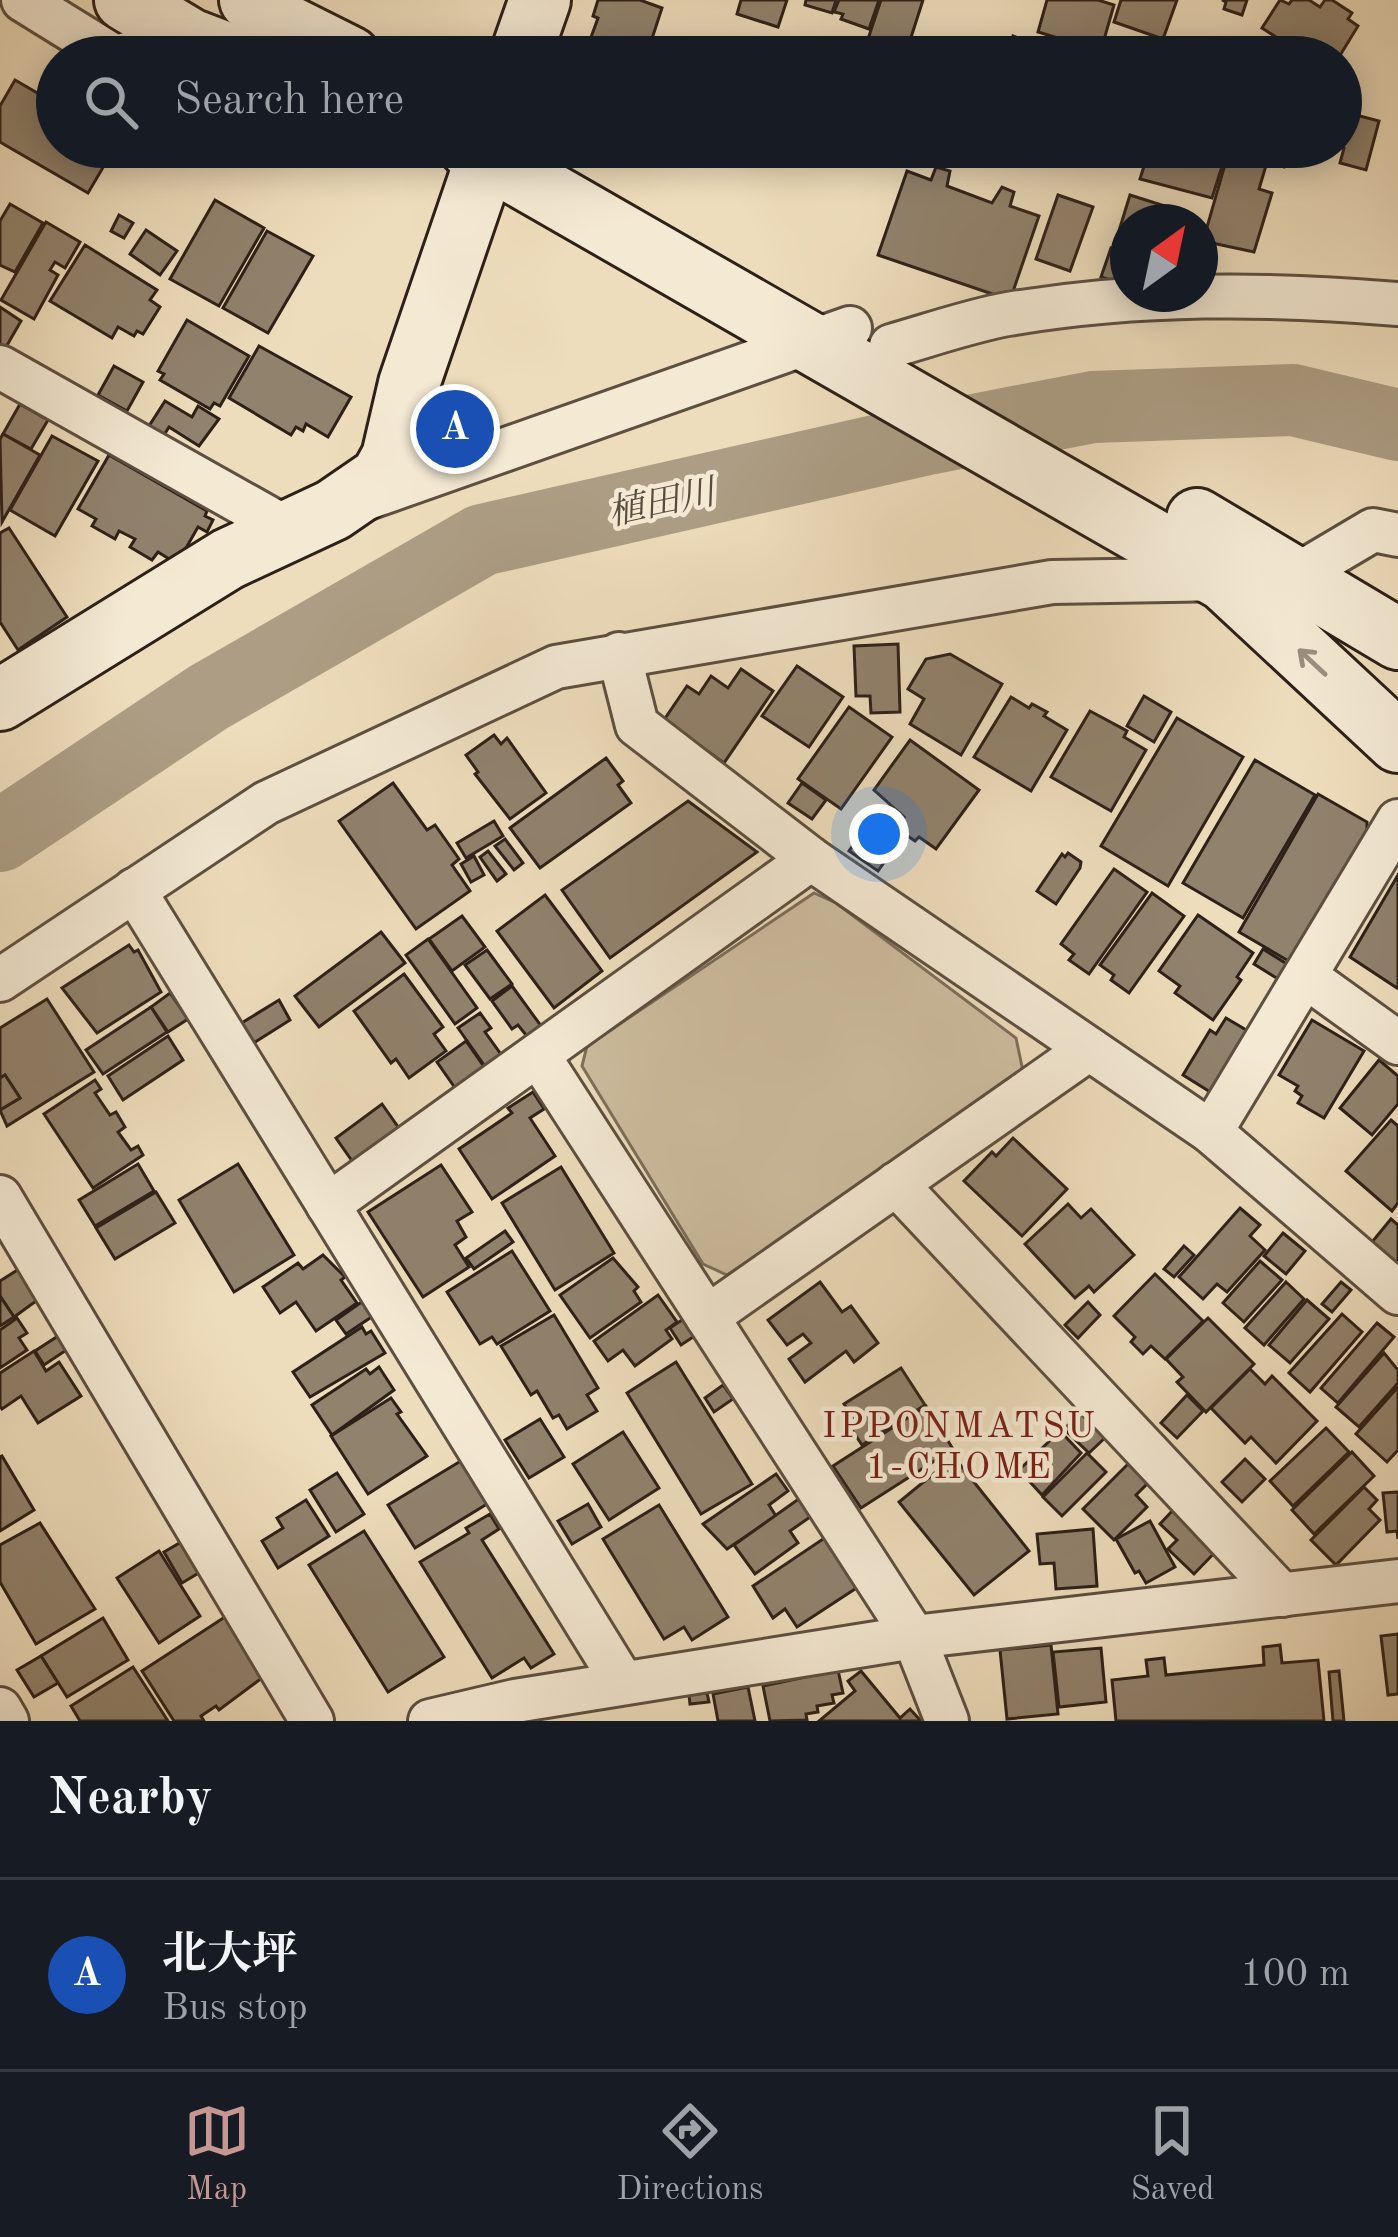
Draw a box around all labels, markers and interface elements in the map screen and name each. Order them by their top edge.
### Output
search box [36,36,1362,168]
icon: search [78,69,144,135]
text: Search here [174,79,404,124]
north arrow [1110,204,1218,312]
pin: A [416,384,494,474]
water label: 植田川 [604,471,722,534]
one-way arrow [1298,649,1328,676]
your location [849,804,909,864]
district label: IPPONMATSU 1-CHOME [822,1410,1098,1487]
text: Nearby [48,1774,213,1825]
text: 北大坪 [162,1934,297,1979]
text: A [72,1955,102,1994]
text: 100 m [1240,1955,1350,1994]
text: Bus stop [162,1989,308,2028]
tab: Map [184,2098,250,2211]
tab: Directions [617,2098,763,2211]
tab: Saved [1130,2098,1214,2211]

